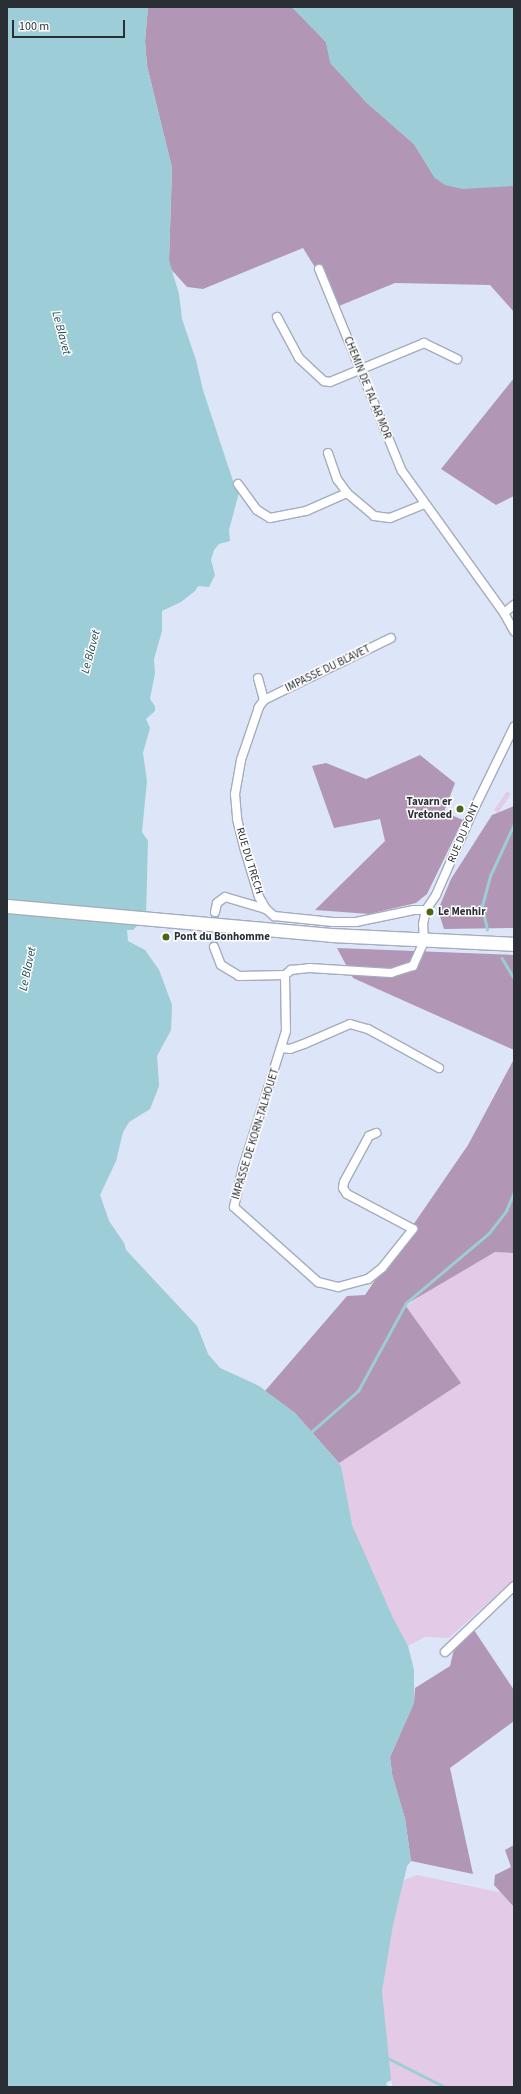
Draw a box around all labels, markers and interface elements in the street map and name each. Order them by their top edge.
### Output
scale bar [14,12,127,38]
text: 100 m [19,18,49,35]
water label: Le Blavet [48,310,74,356]
street label: CHEMIN DE TAL AR MOR [340,335,394,441]
water label: Le Blavet [78,629,104,675]
street label: IMPASSE DU BLAVET [283,643,373,695]
place label: Tavarn er Vretoned [407,796,452,822]
street label: RUE DU PONT [445,801,483,865]
marker: Tavarn er Vretoned [455,804,465,814]
street label: RUE DU TRECH [233,826,265,896]
place label: Le Menhir [438,905,486,919]
marker: Le Menhir [425,907,435,917]
place label: Pont du Bonhomme [174,930,270,944]
marker: Pont du Bonhomme [161,932,171,942]
water label: Le Blavet [16,946,40,992]
street label: IMPASSE DE KORN-TALHOUET [230,1067,282,1201]

